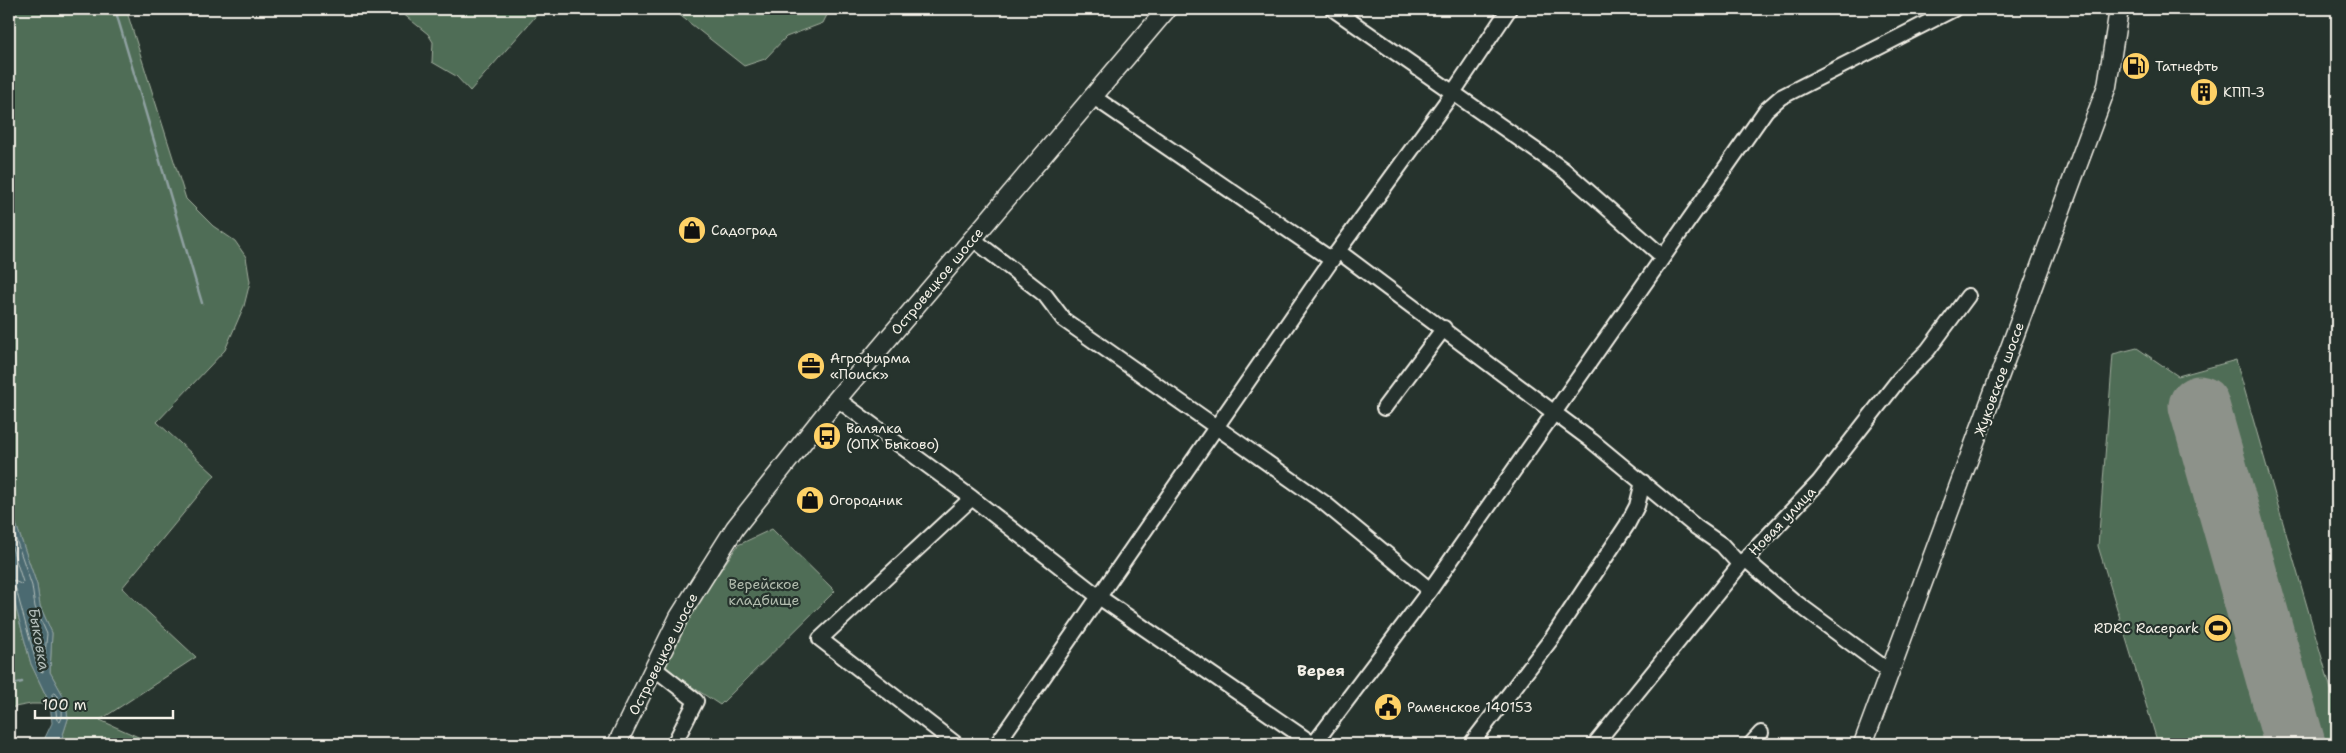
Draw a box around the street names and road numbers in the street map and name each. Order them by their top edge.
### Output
street label: Островецкое шоссе [887,224,987,338]
street label: Жуковское шоссе [1970,319,2028,439]
street label: Новая улица [1744,482,1820,559]
street label: Островецкое шоссе [624,590,702,718]

